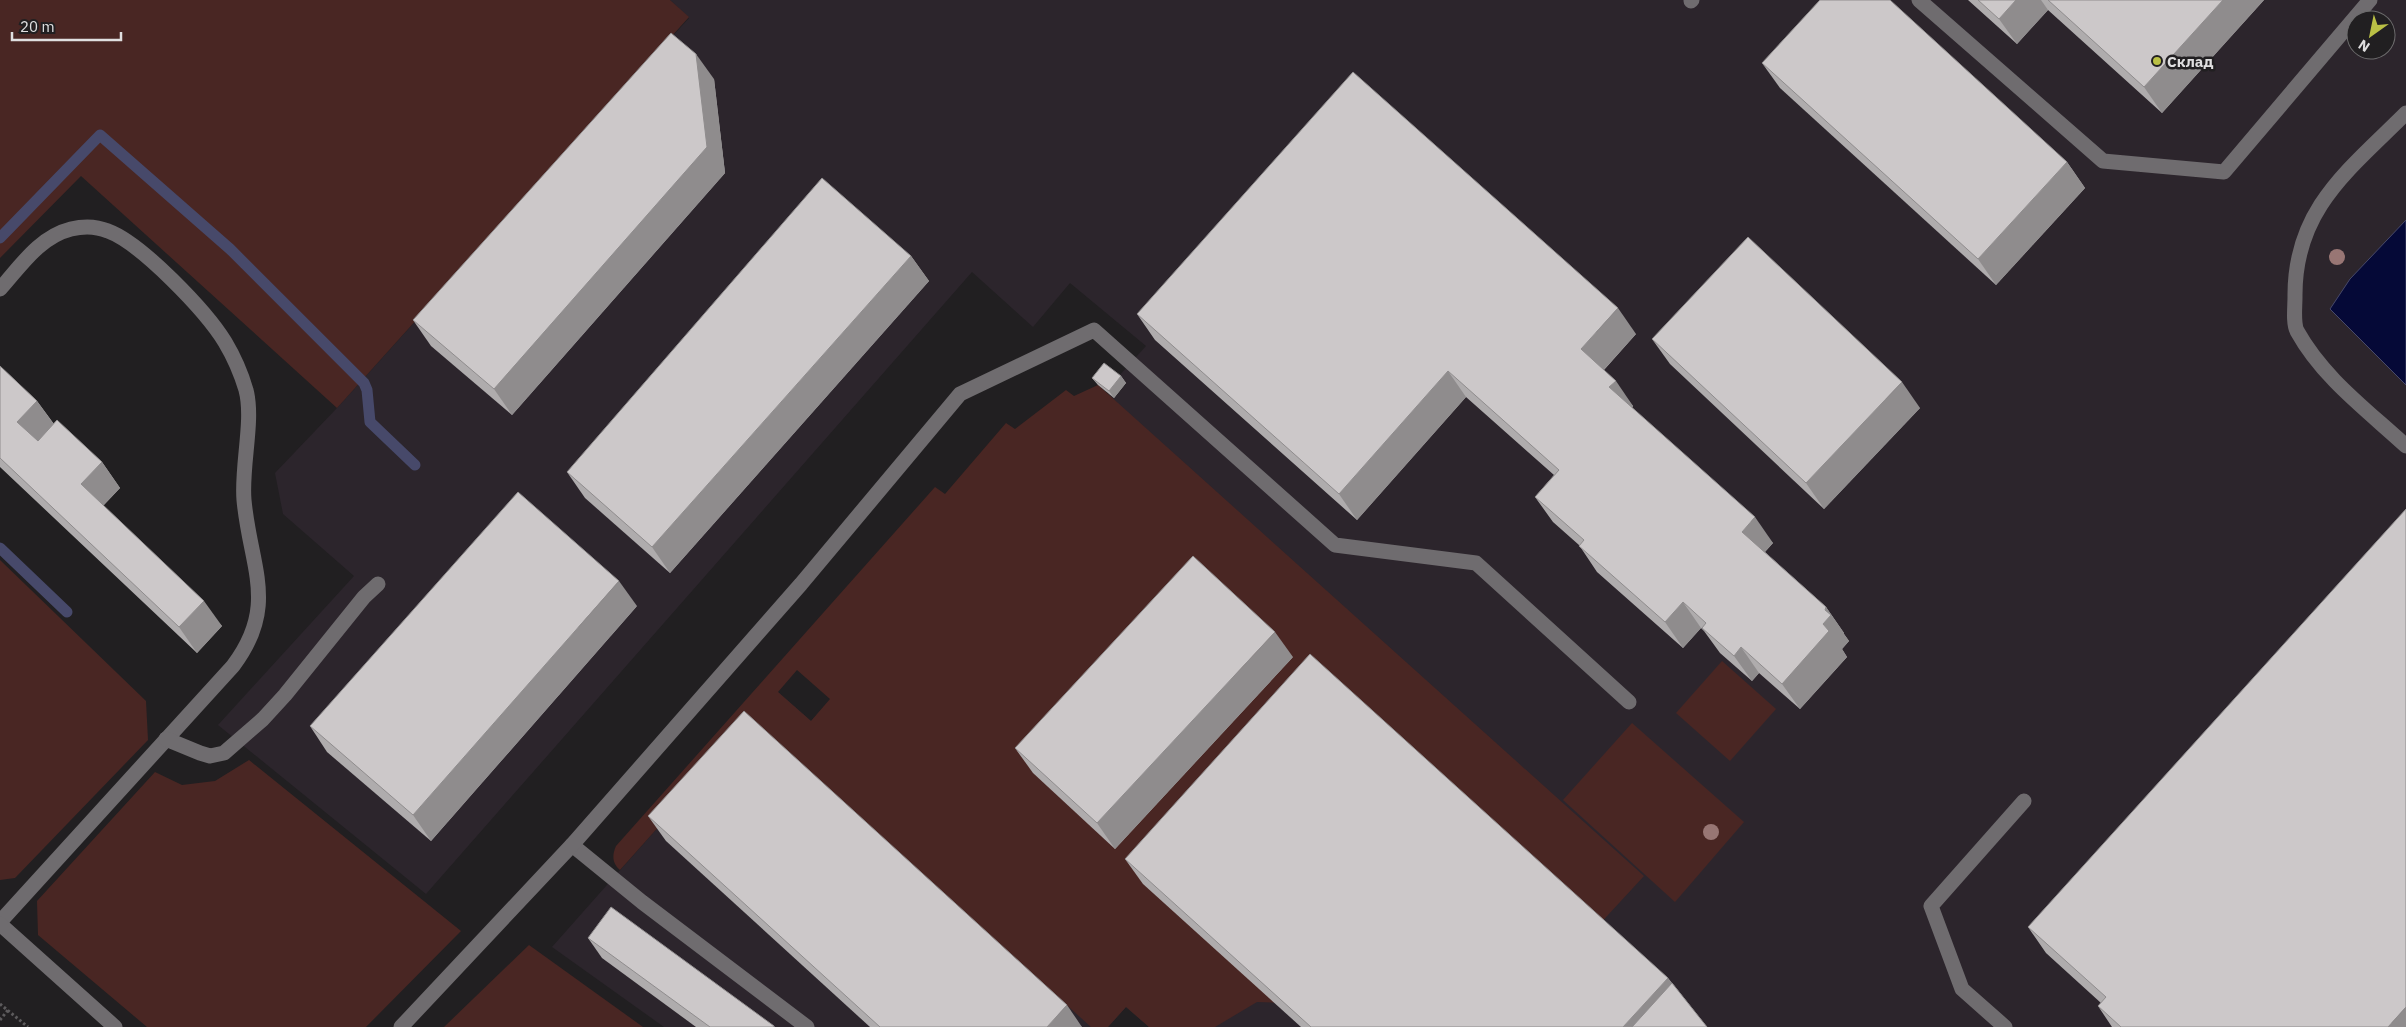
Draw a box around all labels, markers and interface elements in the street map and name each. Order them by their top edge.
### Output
scale bar [12,10,121,42]
north arrow [2346,10,2396,60]
text: 20 m [20,17,55,36]
text: N [2355,36,2373,56]
place label: Склад [2167,52,2213,71]
marker: Склад [2151,55,2163,67]

